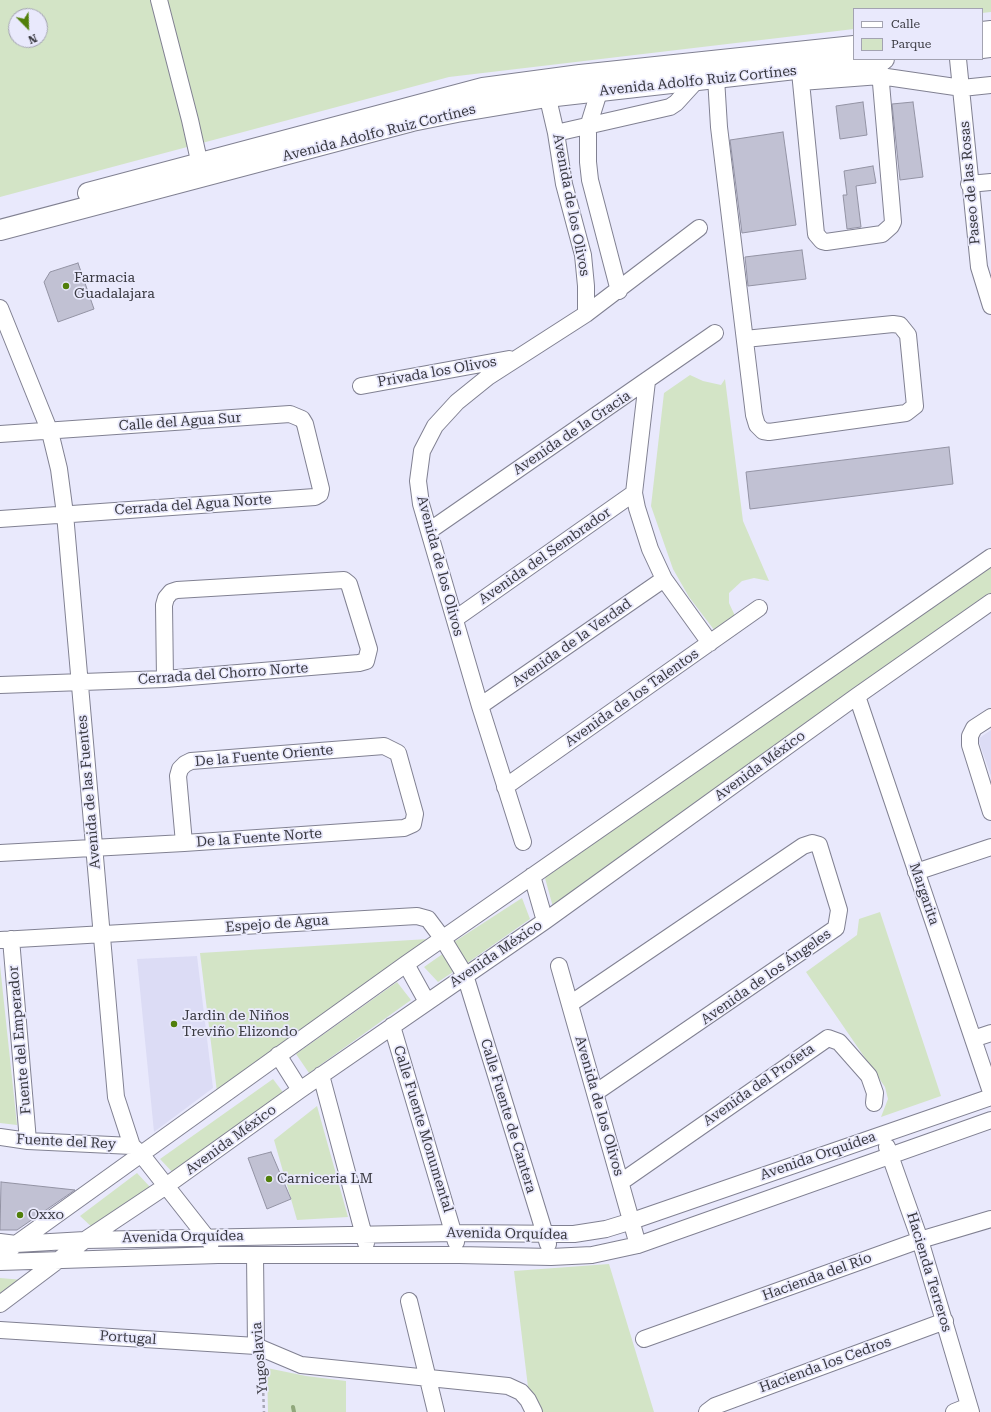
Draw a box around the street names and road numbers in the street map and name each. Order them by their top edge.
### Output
street label: Avenida Adolfo Ruiz Cortínes [599,62,797,100]
street label: Avenida Adolfo Ruiz Cortínes [281,101,477,165]
street label: Paseo de las Rosas [956,121,984,245]
street label: Avenida de los Olivos [549,132,593,278]
street label: Privada los Olivos [376,353,498,391]
street label: Avenida de la Gracia [510,387,634,479]
street label: Calle del Agua Sur [118,409,242,435]
street label: Cerrada del Agua Norte [114,491,272,519]
street label: Avenida de los Olivos [413,494,467,638]
street label: Avenida del Sembrador [476,504,614,608]
street label: Avenida de la Verdad [509,595,635,691]
street label: Avenida de los Talentos [562,645,702,751]
street label: Cerrada del Chorro Norte [137,660,309,688]
street label: Avenida de las Fuentes [74,715,104,869]
street label: Avenida México [711,727,809,805]
street label: De la Fuente Oriente [194,742,334,770]
street label: De la Fuente Norte [196,825,322,851]
street label: Margarita [906,861,942,927]
street label: Espejo de Agua [225,912,329,936]
street label: Avenida México [446,917,546,991]
street label: Avenida de los Ángeles [698,926,834,1028]
street label: Fuente del Emperador [5,965,35,1115]
street label: Avenida de los Olivos [571,1034,627,1178]
street label: Calle Fuente de Cantera [477,1037,539,1195]
street label: Avenida del Profeta [700,1040,818,1130]
street label: Calle Fuente Monumental [390,1044,456,1214]
street label: Avenida México [182,1101,280,1179]
street label: Avenida Orquídea [758,1128,878,1184]
street label: Fuente del Rey [16,1131,116,1153]
street label: Hacienda Terreros [903,1210,955,1334]
street label: Avenida Orquídea [446,1225,568,1243]
street label: Avenida Orquídea [122,1228,244,1246]
street label: Hacienda del Río [760,1249,874,1305]
street label: Yugoslavia [248,1321,272,1395]
street label: Portugal [99,1328,157,1348]
street label: Hacienda los Cedros [757,1333,893,1397]

